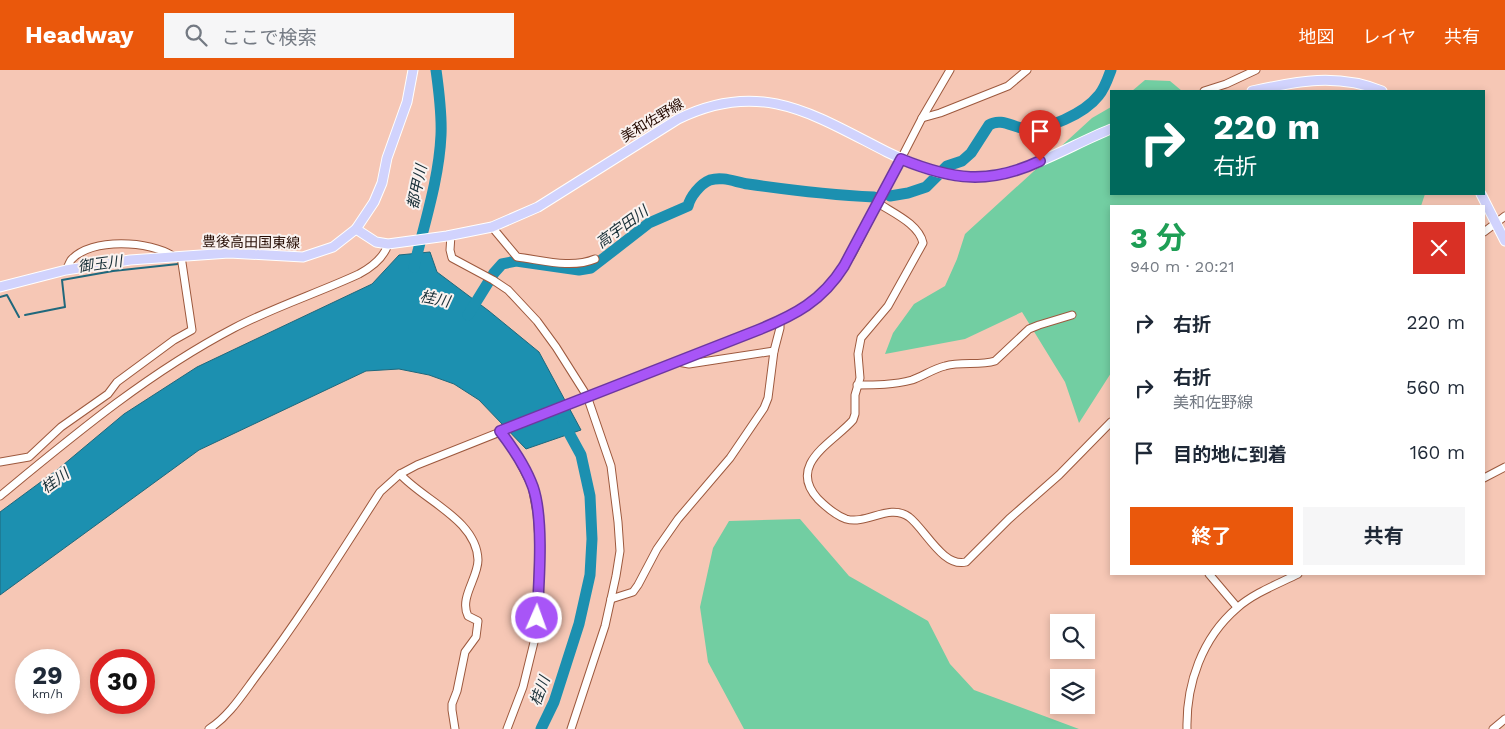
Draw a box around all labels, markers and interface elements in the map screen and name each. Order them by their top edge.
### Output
search box [164,13,514,58]
text: Headway [25,21,134,49]
icon: search [182,21,210,49]
text: ここで検索 [222,26,317,49]
text: 地図 [1299,26,1335,47]
text: レイヤ [1363,26,1416,47]
text: 共有 [1444,26,1480,47]
street label: 美和佐野線 [618,95,686,145]
text: 220 m [1213,106,1320,148]
pin [1019,110,1061,161]
icon: right [1130,110,1195,175]
icon: arrive [1026,117,1054,145]
text: 右折 [1213,154,1257,179]
water label: 都甲川 [404,161,431,211]
water label: 高宇田川 [592,201,653,252]
text: 3 分 [1130,220,1186,255]
button: close [1413,222,1465,274]
street label: 豊後高田国東線 [202,233,300,251]
water label: 御玉川 [76,252,126,276]
text: 940 m · 20:21 [1130,257,1234,276]
water label: 桂川 [419,287,453,311]
icon: right [1130,309,1158,337]
text: 220 m [1406,311,1465,334]
text: 右折 [1173,313,1211,336]
text: 右折 [1173,366,1211,389]
icon: right [1130,374,1158,402]
text: 560 m [1406,376,1465,399]
text: 美和佐野線 [1173,393,1253,412]
icon: arrive [1130,439,1158,467]
text: 160 m [1410,441,1465,464]
text: 目的地に到着 [1173,443,1287,466]
water label: 桂川 [38,464,74,497]
button: 終了 [1130,507,1293,565]
button: 共有 [1303,507,1465,565]
position arrow [510,591,562,643]
map controls [1050,614,1095,714]
button: search [1050,614,1095,659]
speed limit sign: 30 [90,649,155,714]
text: 29 [32,661,63,690]
button: layers [1050,669,1095,714]
water label: 桂川 [526,672,554,708]
text: km/h [32,687,63,701]

